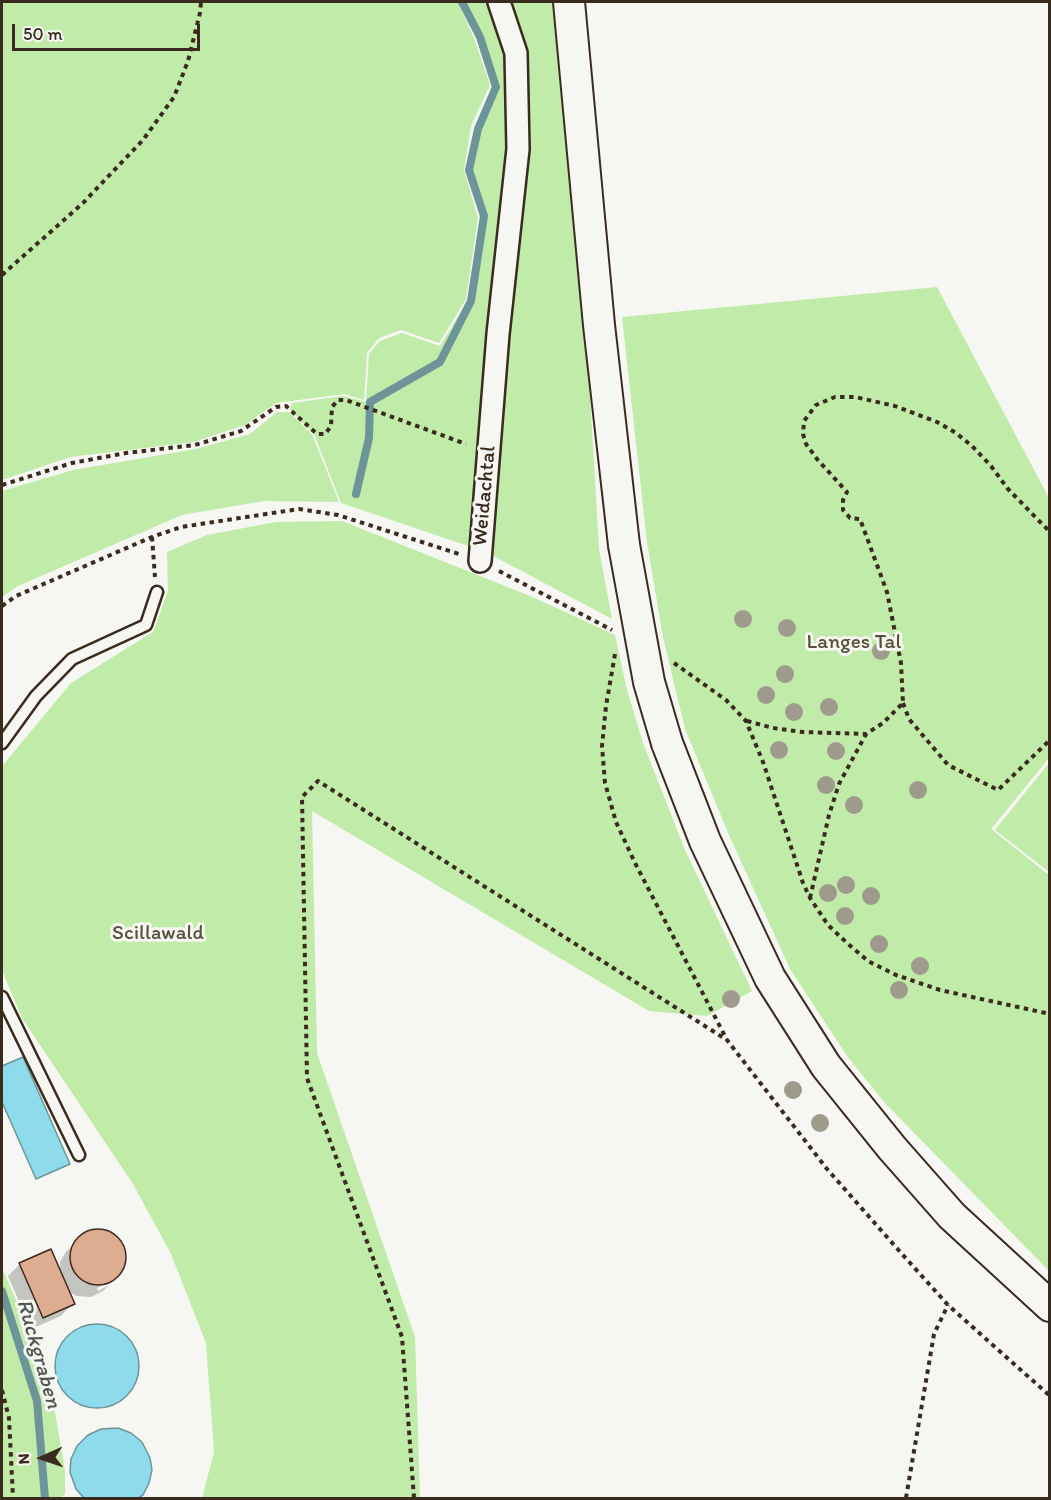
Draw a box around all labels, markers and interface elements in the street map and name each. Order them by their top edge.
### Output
scale bar [15,12,202,50]
text: 50 m [23,23,63,45]
street label: Weidachtal [468,445,502,547]
park label: Langes Tal [807,630,901,656]
park label: Scillawald [112,921,204,947]
water label: Ruckgraben [10,1296,66,1412]
north arrow [12,1428,72,1488]
text: N [14,1453,33,1465]

